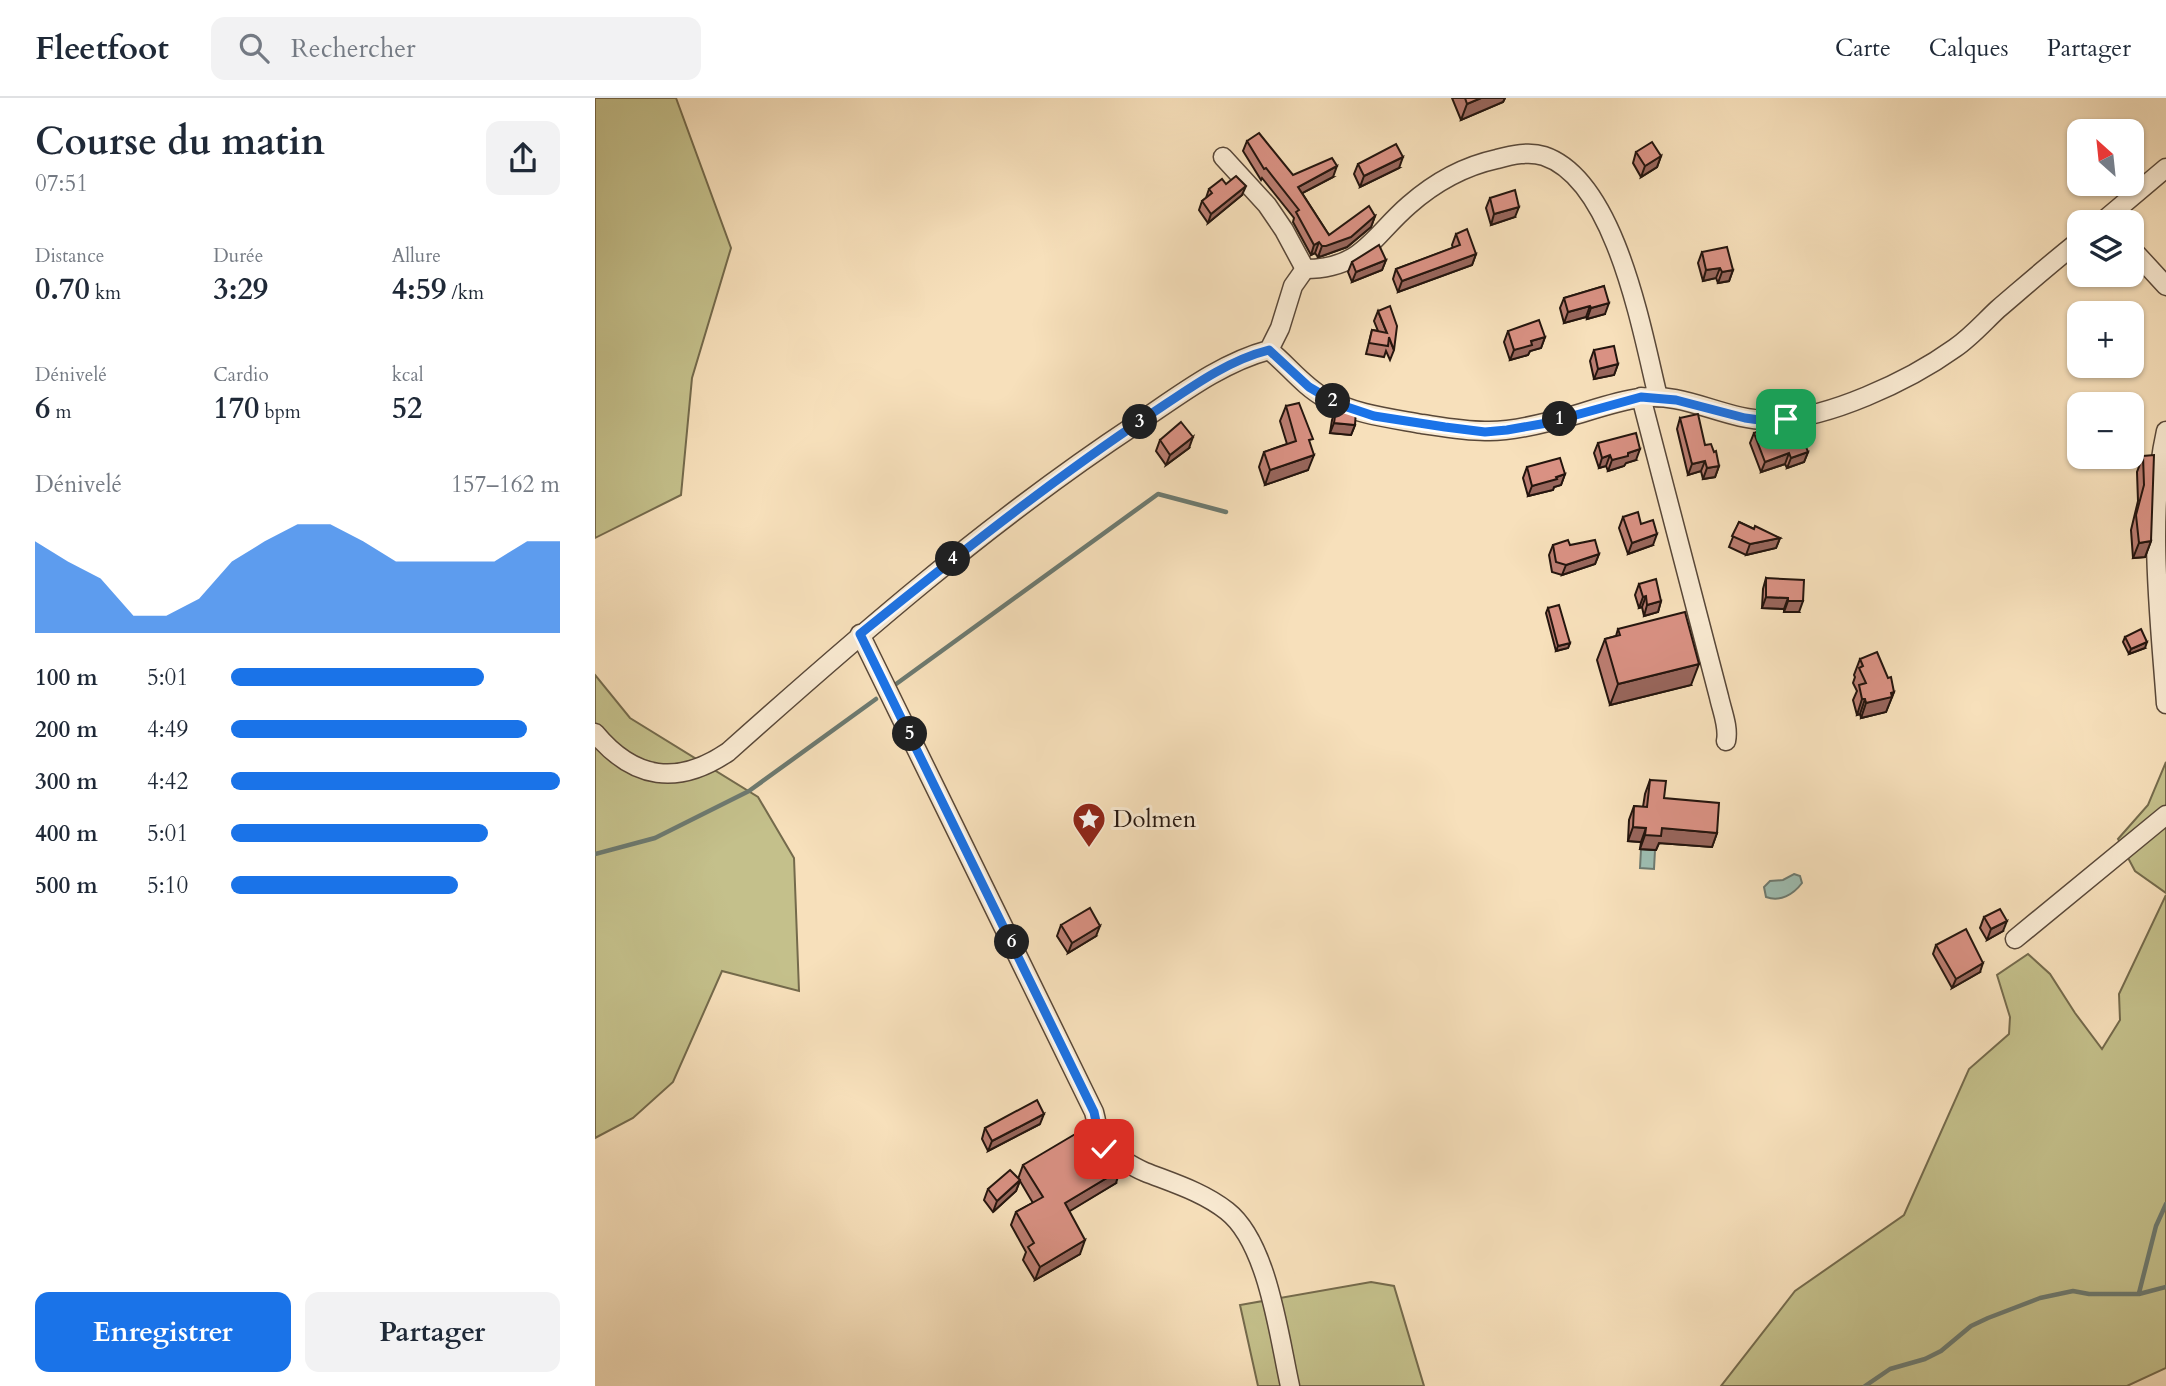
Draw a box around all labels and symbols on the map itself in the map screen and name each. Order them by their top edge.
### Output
north arrow [2067,119,2144,196]
pin: 2 [1315,384,1351,418]
pin [1756,389,1816,449]
pin: 1 [1543,402,1577,436]
pin: 3 [1123,404,1157,440]
pin: 4 [935,542,971,576]
pin: 5 [893,716,927,752]
place icon: Dolmen [1070,800,1108,849]
place label: Dolmen [1113,803,1197,836]
pin: 6 [995,924,1029,960]
pin [1074,1119,1134,1179]

